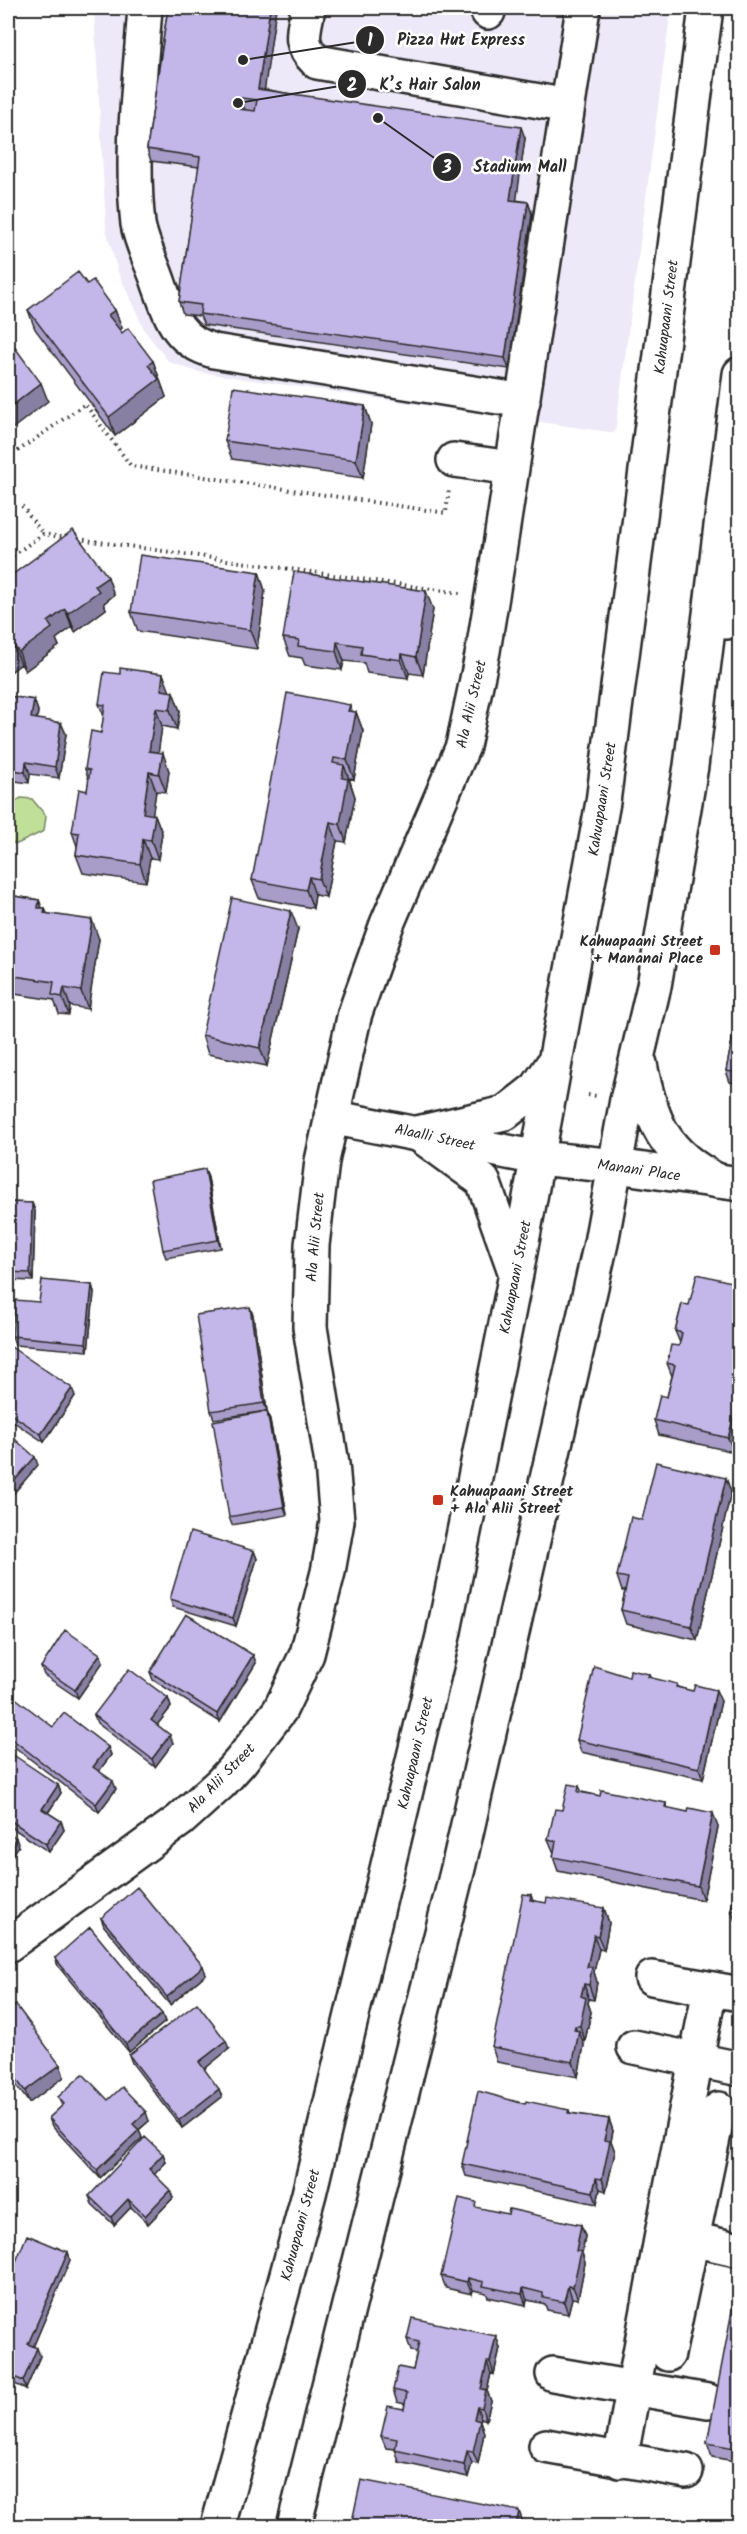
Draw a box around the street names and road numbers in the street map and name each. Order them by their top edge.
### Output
street label: Kahuapaani Street [648,258,686,376]
street label: Ala Alii Street [450,658,494,751]
street label: Kahuapaani Street [582,740,624,858]
street label: Alaalli Street [392,1118,478,1158]
street label: Manani Place [596,1153,682,1189]
street label: Ala Alii Street [300,1191,332,1283]
street label: Kahuapaani Street [493,1218,539,1336]
street label: Kahuapaani Street [391,1694,441,1812]
street label: Ala Alii Street [182,1738,262,1819]
street label: Kahuapaani Street [274,2166,327,2284]

